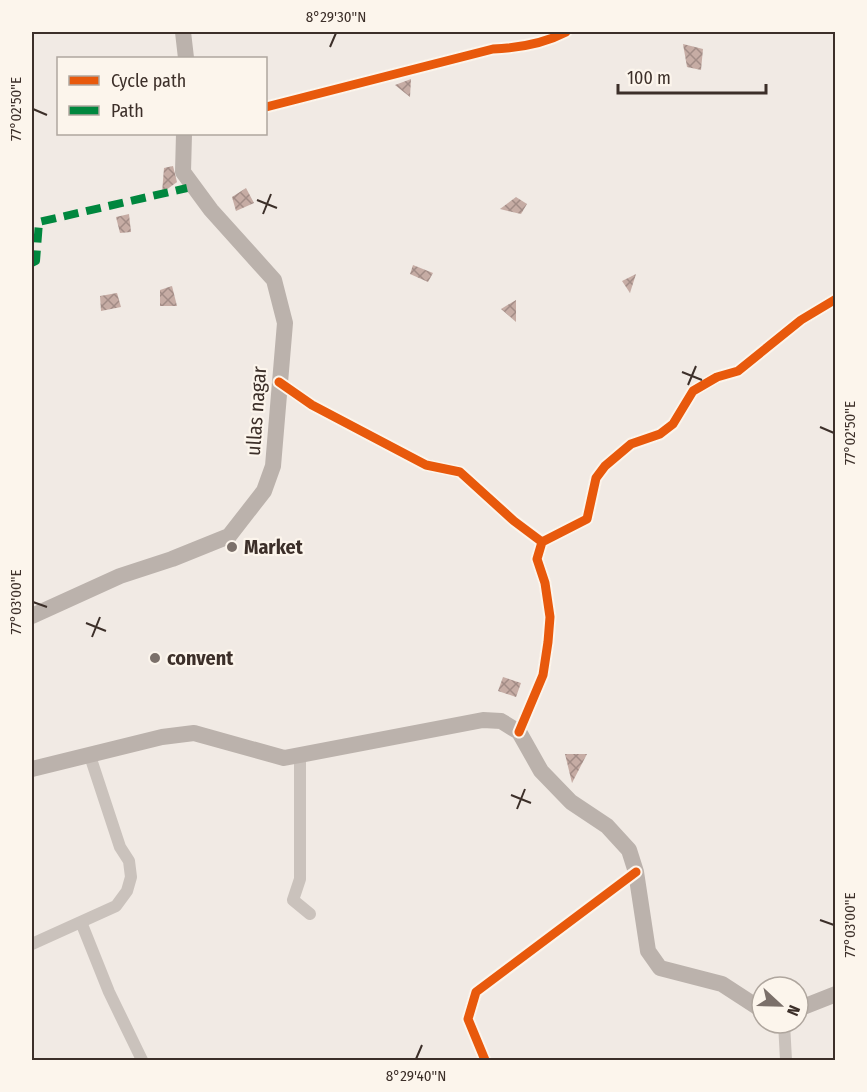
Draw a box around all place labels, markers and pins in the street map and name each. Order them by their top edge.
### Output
place label: Market [244,535,304,559]
marker: Market [225,540,239,554]
place label: convent [167,646,234,670]
marker: convent [148,651,162,665]

